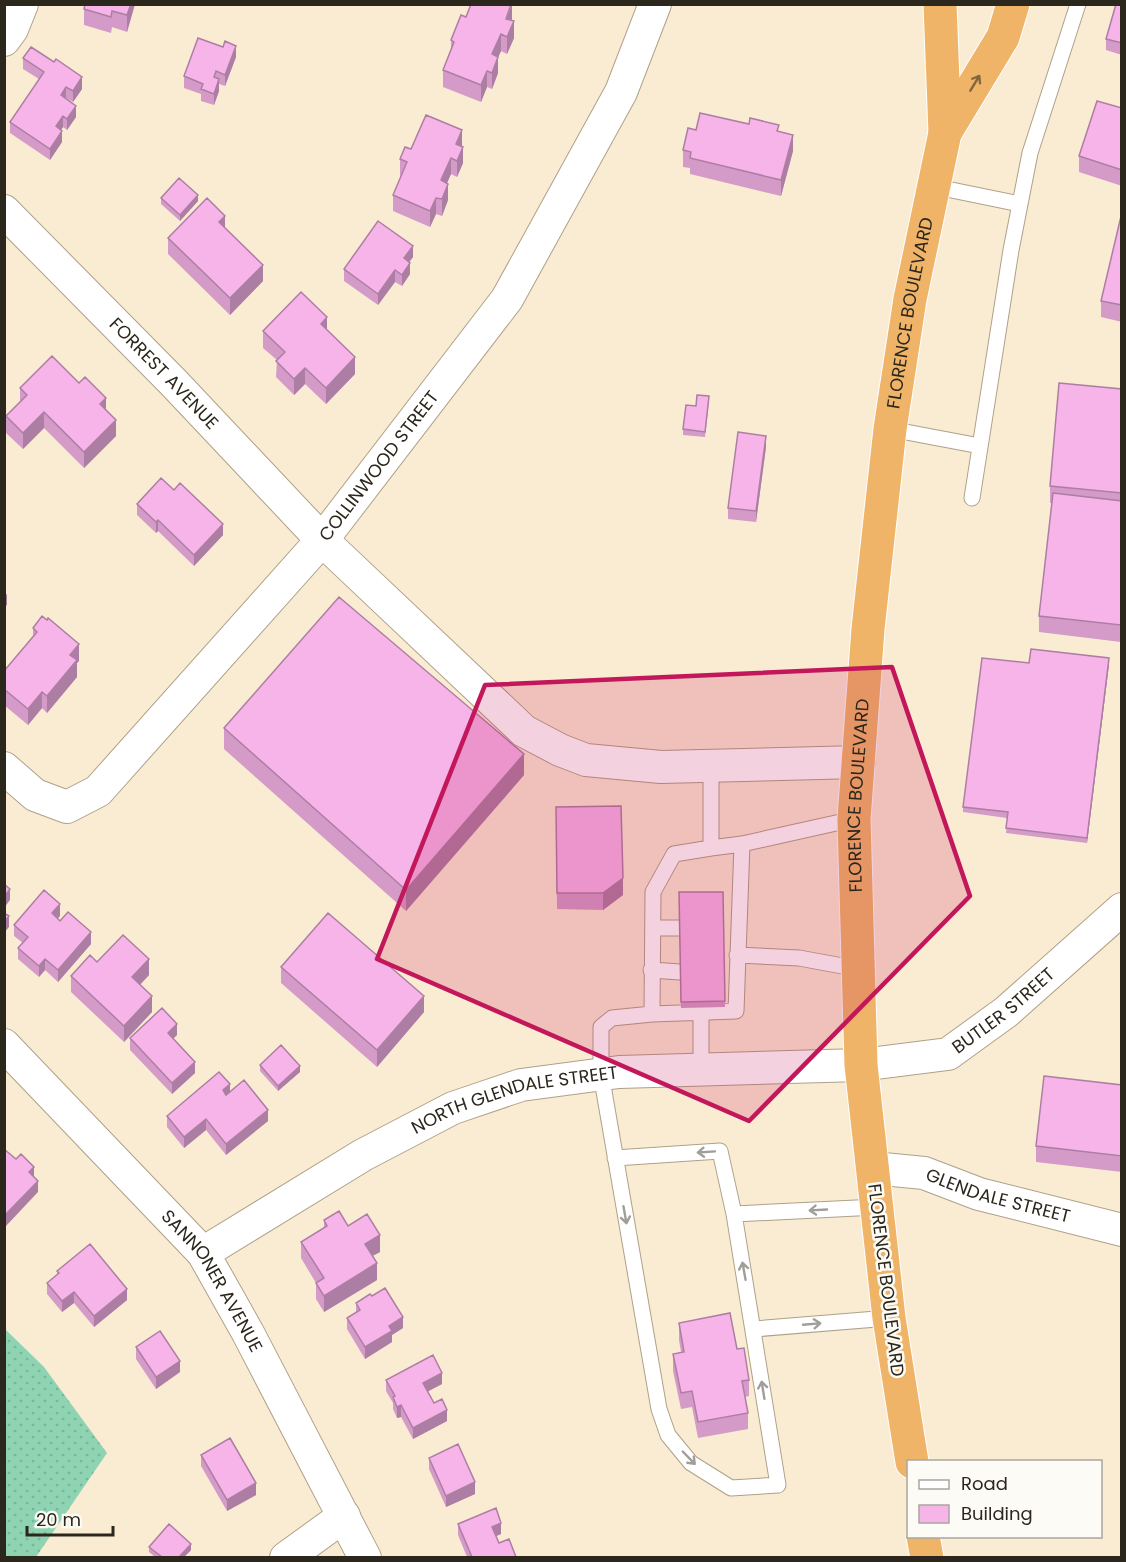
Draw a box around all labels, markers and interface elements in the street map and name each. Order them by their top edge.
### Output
one-way arrow [970,75,982,92]
street label: FLORENCE BOULEVARD [880,215,939,410]
street label: FORREST AVENUE [104,312,224,435]
street label: COLLINWOOD STREET [313,385,444,546]
street label: FLORENCE BOULEVARD [841,698,875,893]
street label: BUTLER STREET [947,961,1060,1059]
street label: NORTH GLENDALE STREET [407,1059,619,1140]
one-way arrow [696,1146,716,1157]
street label: GLENDALE STREET [922,1162,1073,1229]
street label: FLORENCE BOULEVARD [862,1182,911,1378]
street label: SANNONER AVENUE [156,1204,269,1356]
one-way arrow [809,1204,829,1215]
one-way arrow [620,1205,631,1225]
one-way arrow [738,1262,749,1282]
one-way arrow [802,1318,822,1329]
one-way arrow [758,1381,769,1400]
one-way arrow [681,1451,696,1466]
legend [907,1460,1102,1538]
text: Road [961,1471,1008,1496]
scale bar [27,1499,112,1537]
text: Building [961,1501,1033,1526]
text: 20 m [36,1507,81,1532]

